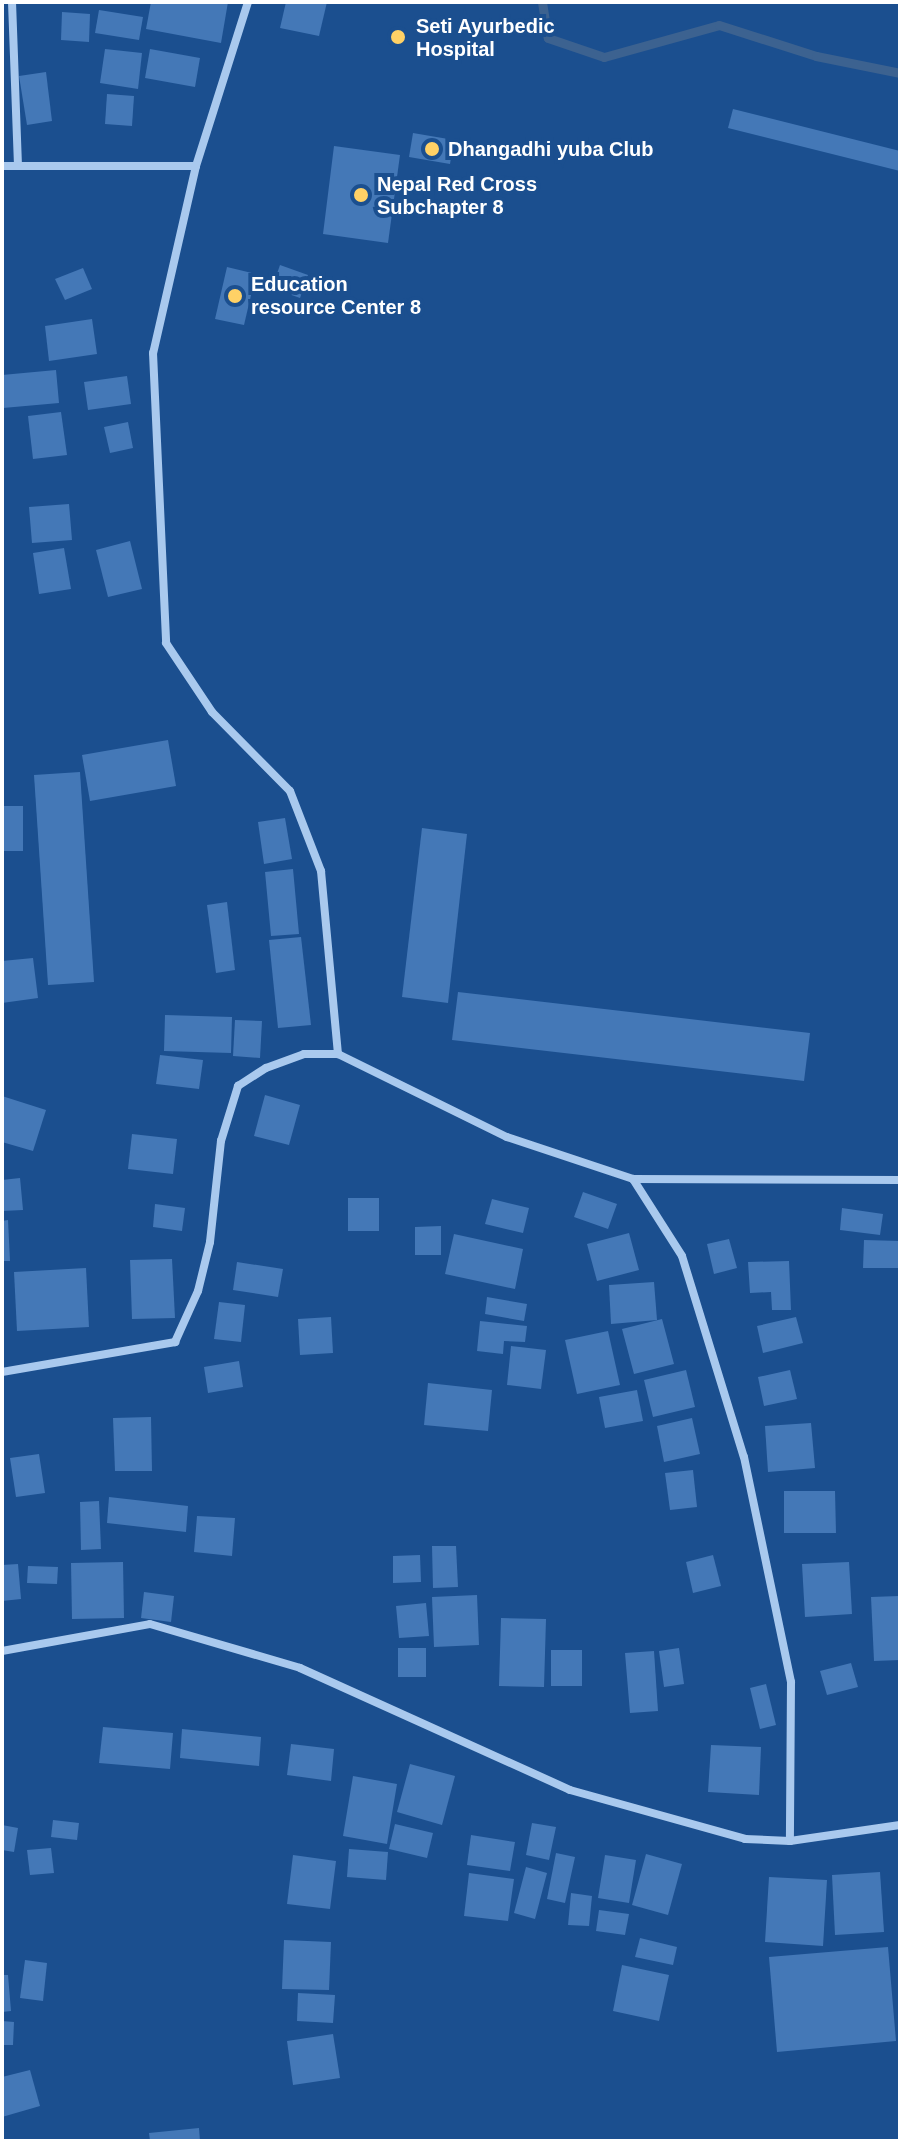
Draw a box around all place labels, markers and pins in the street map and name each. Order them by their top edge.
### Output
place label: Seti Ayurbedic Hospital [416,14,555,61]
marker: Seti Ayurbedic Hospital [387,26,409,48]
place label: Dhangadhi yuba Club [448,137,654,161]
marker: Dhangadhi yuba Club [423,140,441,158]
place label: Nepal Red Cross Subchapter 8 [377,172,537,219]
marker: Nepal Red Cross Subchapter 8 [352,186,370,204]
place label: Education resource Center 8 [251,272,421,319]
marker: Education resource Center 8 [226,287,244,305]

